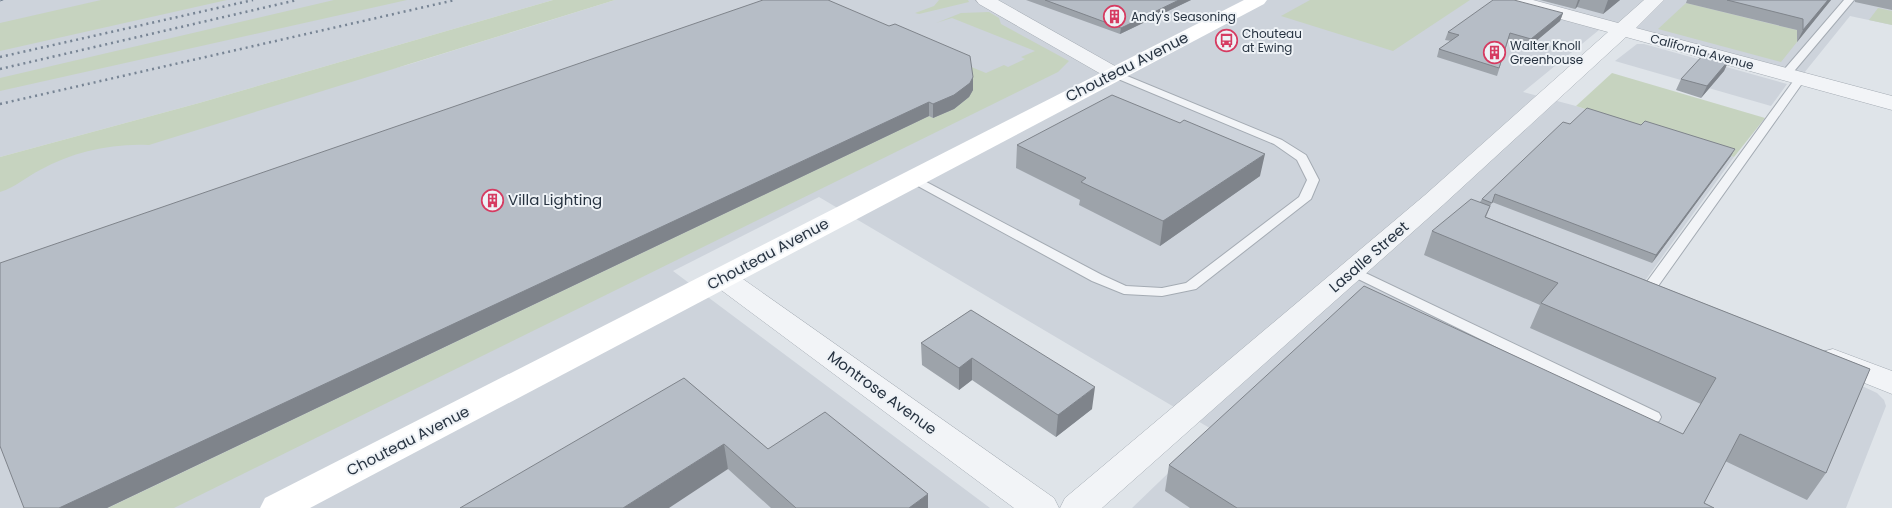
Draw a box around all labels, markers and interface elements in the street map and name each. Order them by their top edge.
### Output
building icon: Andy's Seasoning [1103,5,1127,29]
place label: Andy's Seasoning [1131,8,1236,25]
place label: Chouteau at Ewing [1242,25,1302,56]
street label: Chouteau Avenue [1062,27,1192,107]
bus stop icon: Chouteau at Ewing [1214,29,1238,53]
street label: California Avenue [1649,30,1756,73]
place label: Walter Knoll Greenhouse [1510,37,1583,68]
building icon: Walter Knoll Greenhouse [1482,41,1506,65]
building icon: Villa Lighting [480,188,504,212]
place label: Villa Lighting [508,189,602,210]
street label: Chouteau Avenue [703,213,832,295]
street label: Lasalle Street [1324,216,1413,297]
street label: Montrose Avenue [823,346,941,439]
street label: Chouteau Avenue [343,401,473,481]

